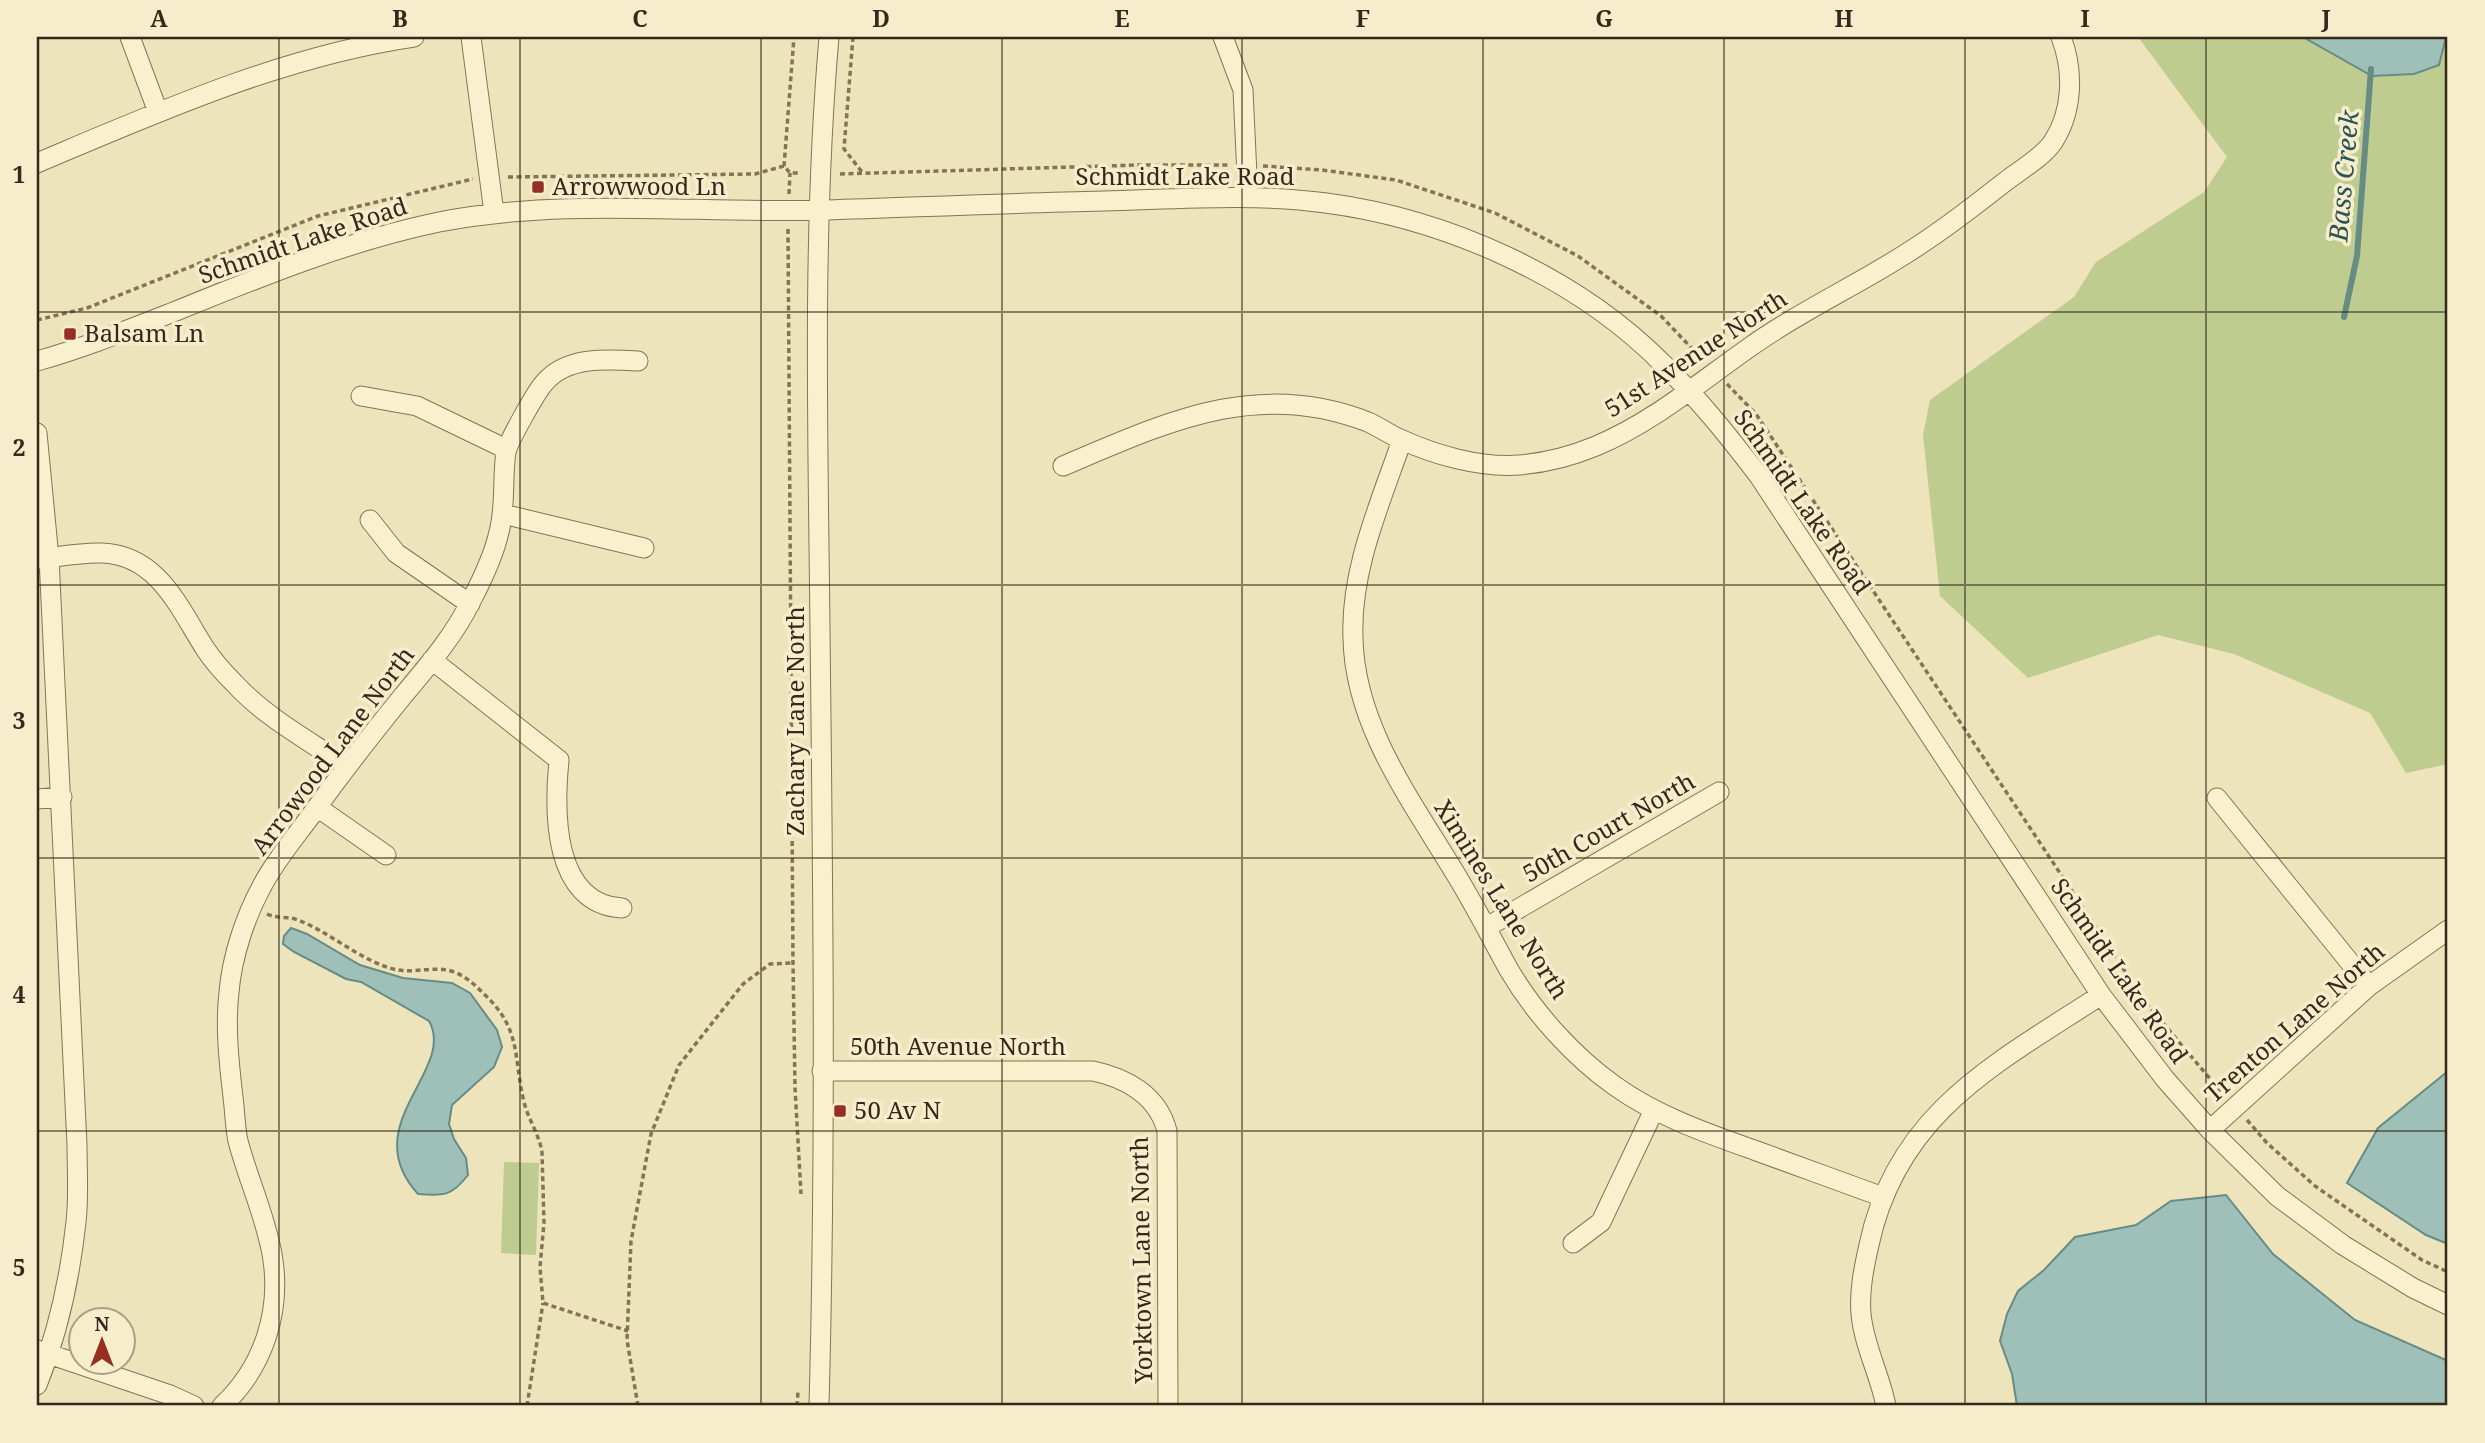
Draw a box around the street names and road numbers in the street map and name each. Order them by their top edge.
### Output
street label: Schmidt Lake Road [1076,159,1295,192]
street label: Schmidt Lake Road [194,188,412,291]
street label: 51st Avenue North [1598,281,1793,424]
street label: Schmidt Lake Road [1727,402,1880,600]
street label: Zachary Lane North [778,606,811,836]
street label: Arrowood Lane North [243,639,421,861]
street label: 50th Court North [1516,764,1700,889]
street label: Ximines Lane North [1427,793,1577,1005]
street label: Schmidt Lake Road [2044,871,2197,1069]
street label: Trenton Lane North [2197,934,2391,1109]
street label: 50th Avenue North [850,1029,1066,1062]
street label: Yorktown Lane North [1122,1136,1159,1385]

